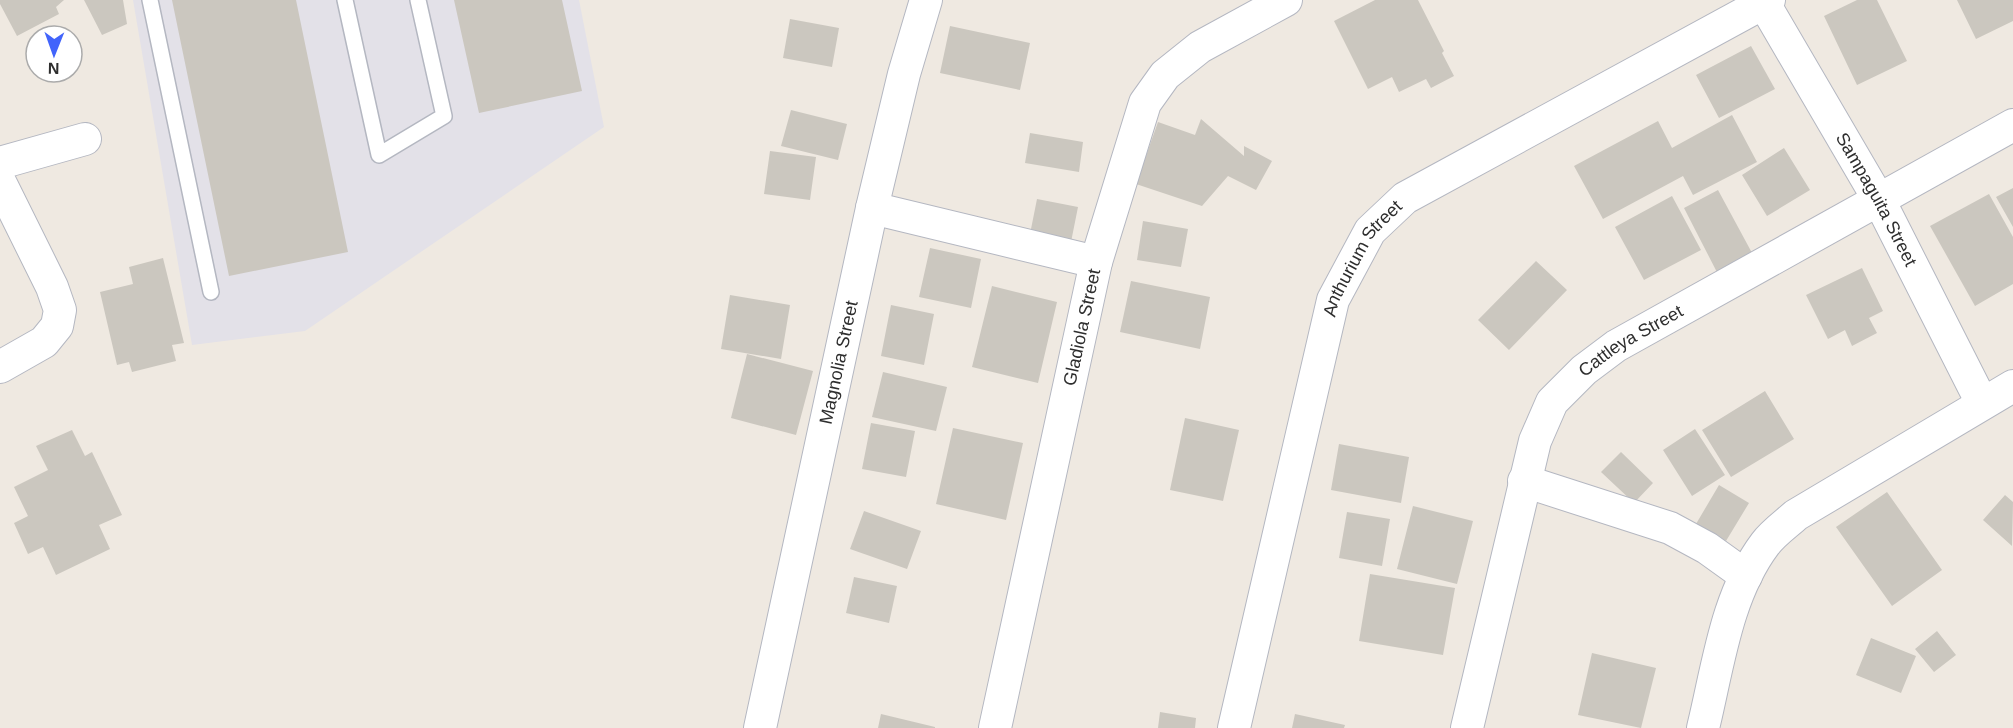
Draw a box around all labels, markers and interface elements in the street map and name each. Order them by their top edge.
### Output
north arrow [24,24,84,84]
text: N [48,60,60,77]
street label: Sampaguita Street [1832,129,1921,270]
street label: Anthurium Street [1319,196,1406,319]
street label: Gladiola Street [1059,267,1104,388]
street label: Magnolia Street [816,299,862,426]
street label: Cattleya Street [1575,301,1686,381]

